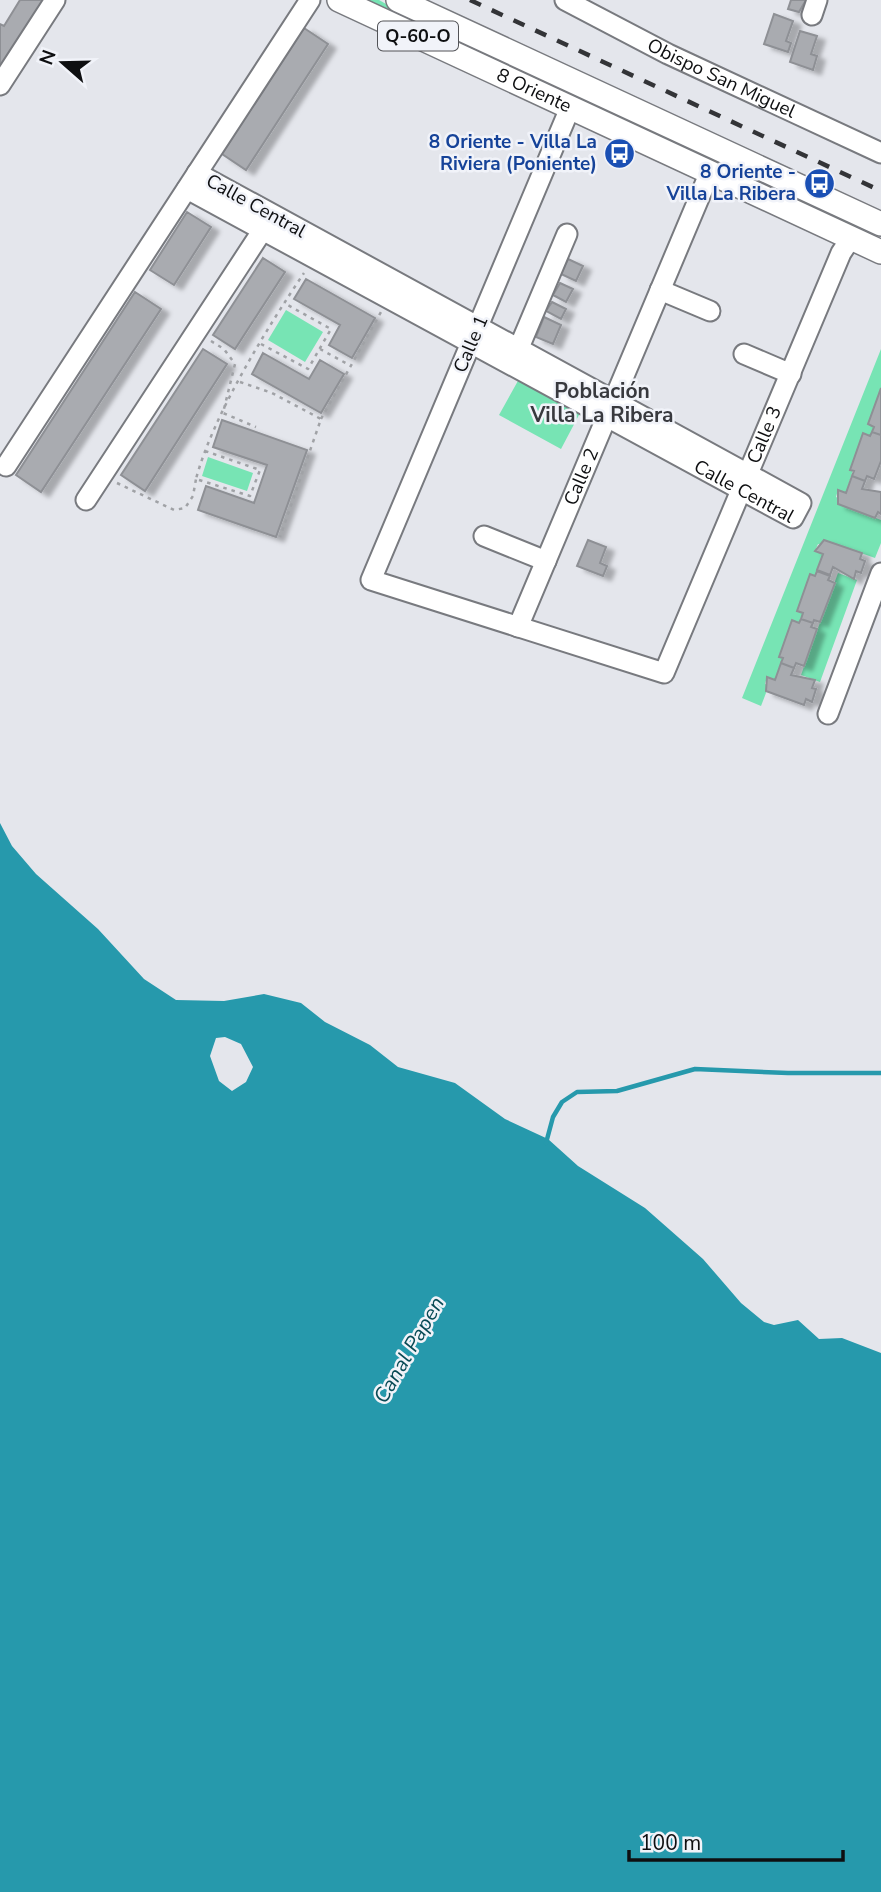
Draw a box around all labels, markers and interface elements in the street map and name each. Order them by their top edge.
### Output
road number: Q-60-O [378,22,458,51]
north arrow [28,28,98,98]
street label: Obispo San Miguel [642,32,800,125]
text: N [33,46,63,69]
street label: 8 Oriente [492,62,576,119]
place label: 8 Oriente - Villa La Riviera (Poniente) [429,129,597,177]
bus stop icon: 8 Oriente - Villa La Riviera (Poniente) [603,136,637,170]
place label: 8 Oriente - Villa La Ribera [665,159,796,207]
bus stop icon: 8 Oriente - Villa La Ribera [802,166,836,200]
street label: Calle Central [201,168,311,244]
street label: Calle 1 [447,311,495,377]
district label: Población Villa La Ribera [529,377,674,429]
street label: Calle 3 [741,402,788,468]
street label: Calle 2 [558,444,605,510]
street label: Calle Central [689,454,799,530]
water label: Canal Papen [367,1292,451,1408]
scale bar [629,1818,842,1862]
text: 100 m [640,1829,701,1857]

